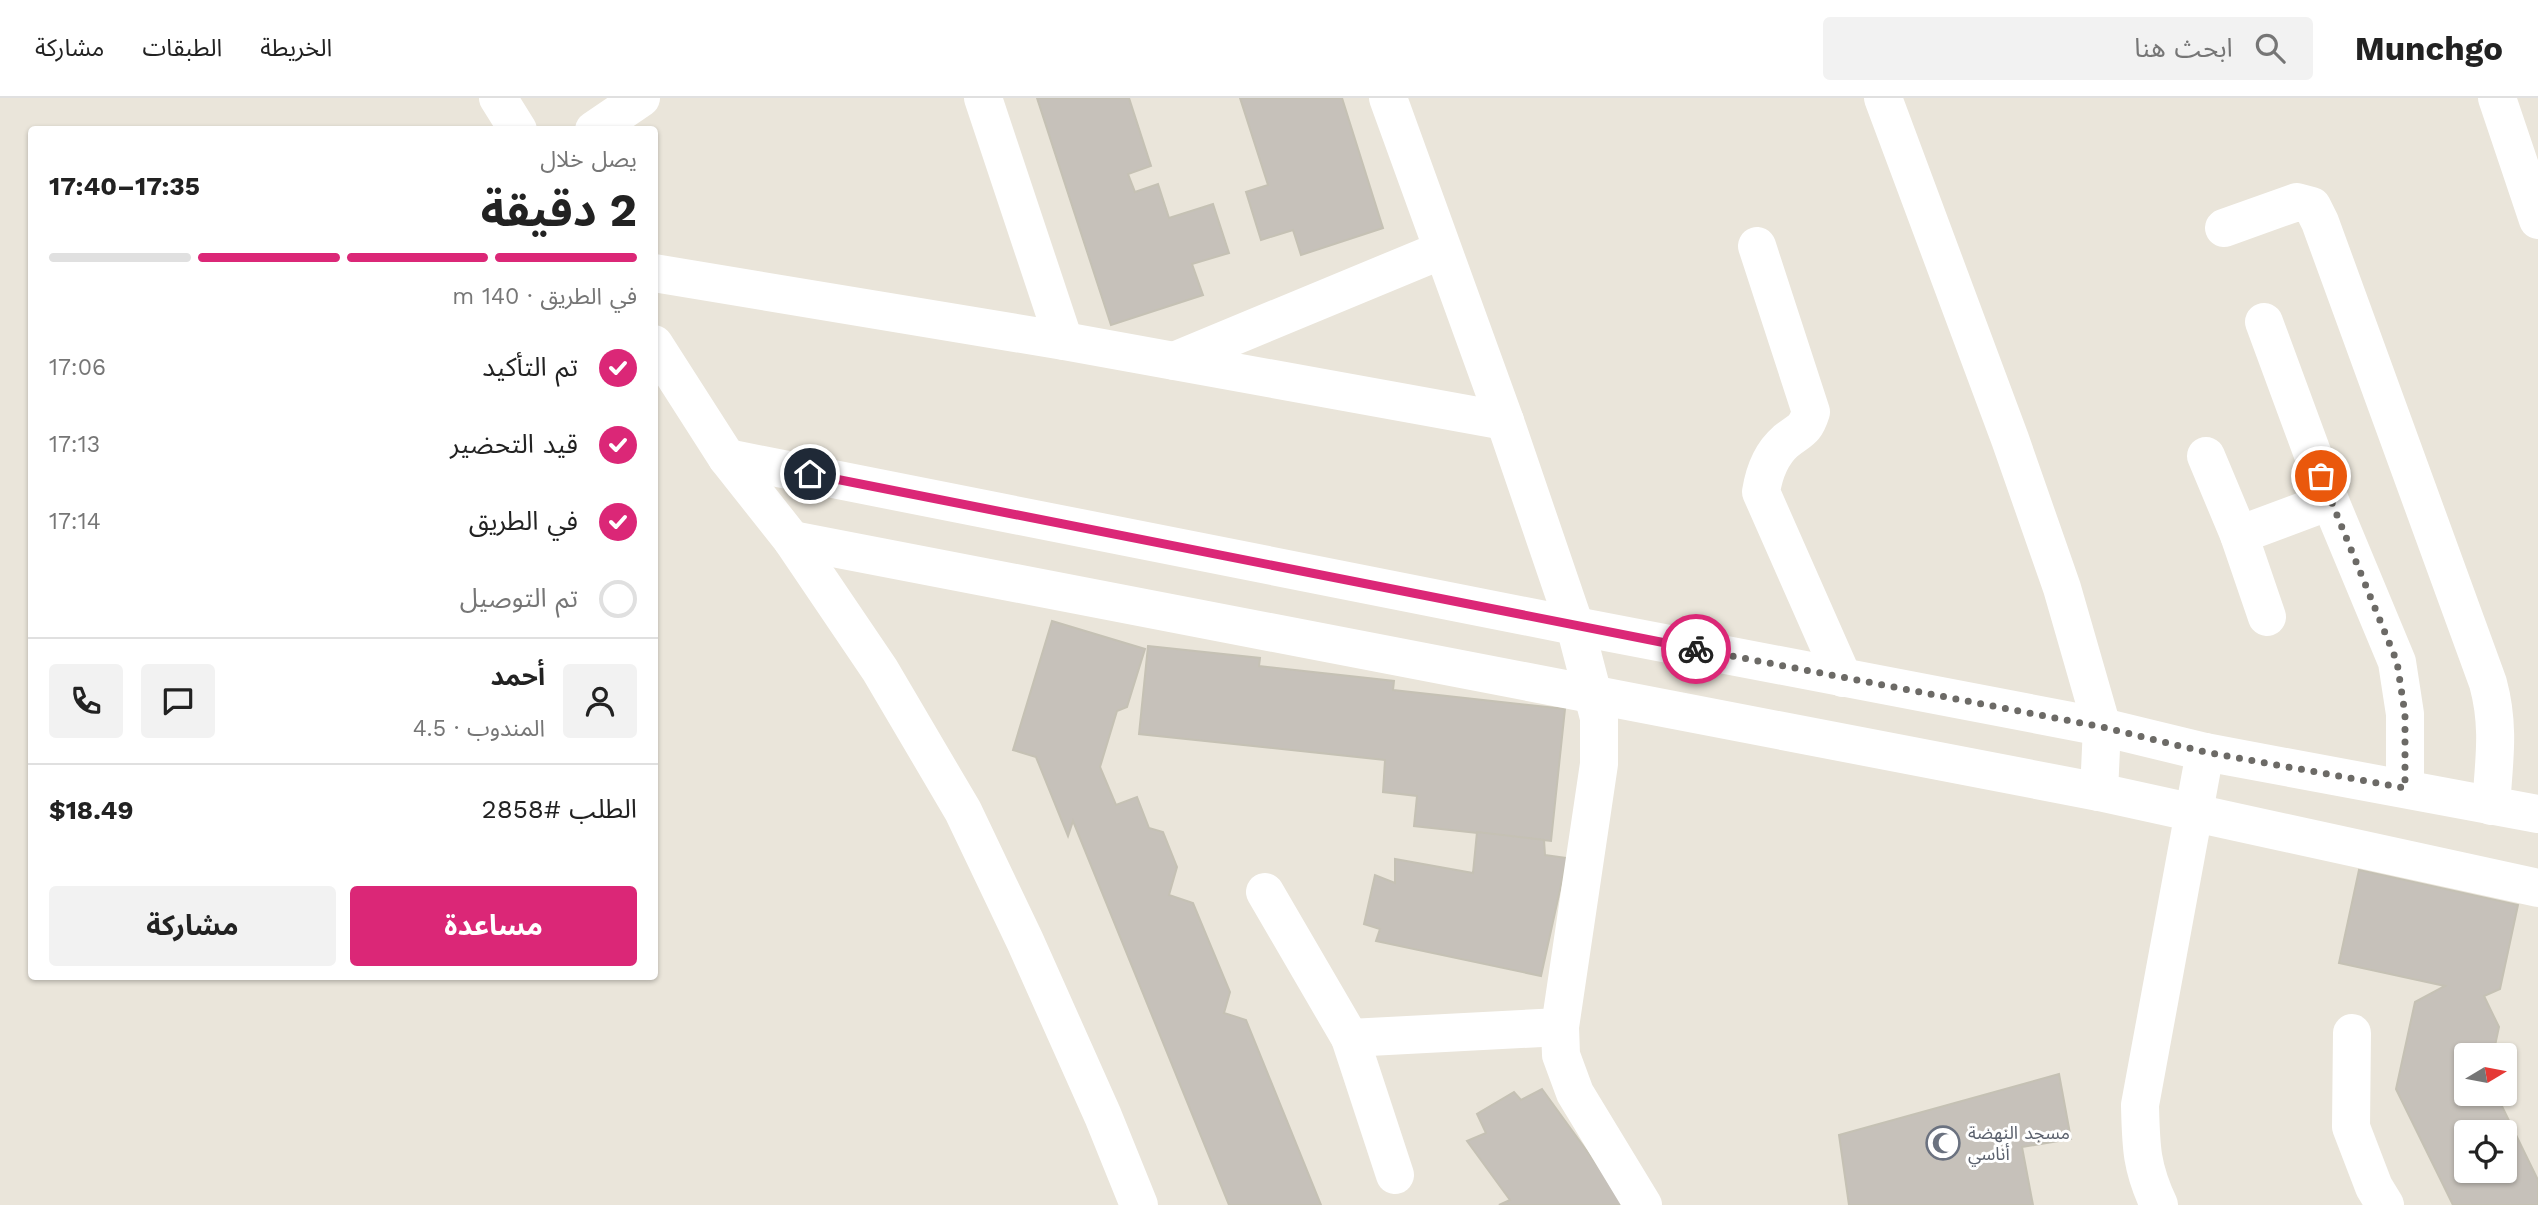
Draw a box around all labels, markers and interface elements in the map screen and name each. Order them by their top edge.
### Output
search box [1823,17,2313,80]
icon: search [2251,29,2289,67]
text: Munchgo [2355,29,2503,68]
text: ابحث هنا [2134,33,2233,63]
text: مشاركة [35,34,104,62]
text: الطبقات [142,34,222,62]
text: الخريطة [260,34,332,62]
text: يصل خلال [540,146,637,173]
text: 17:35–17:40 [49,171,200,201]
text: 2 دقيقة [481,183,637,237]
text: في الطريق · 140 m [452,283,637,310]
icon: check [599,349,637,387]
text: تم التأكيد [482,352,578,382]
text: 17:06 [49,354,106,381]
icon: check [599,426,637,464]
text: قيد التحضير [450,429,578,459]
text: 17:13 [49,431,100,458]
pin [780,444,840,504]
pin [2291,446,2351,506]
icon: home [791,455,829,493]
icon: bag [2302,457,2340,495]
icon: check [599,503,637,541]
text: في الطريق [469,506,578,536]
text: 17:14 [49,508,101,535]
text: تم التوصيل [460,583,578,613]
courier [1661,614,1731,684]
icon: bike [1677,630,1715,668]
text: أحمد [491,661,545,691]
button: phone [49,664,123,738]
button: chat [141,664,215,738]
button: person [563,664,637,738]
text: المندوب · 4.5 [413,715,545,742]
text: الطلب #2858 [482,794,637,824]
text: $18.49 [49,795,133,825]
button: مشاركة [49,886,336,966]
button: مساعدة [350,886,637,966]
north arrow [2454,1043,2516,1106]
map controls [2454,1043,2517,1183]
button: locate [2454,1120,2517,1183]
place label: مسجد النهضة أناسي [1968,1122,2070,1167]
mosque icon: مسجد النهضة أناسي [1924,1124,1962,1162]

